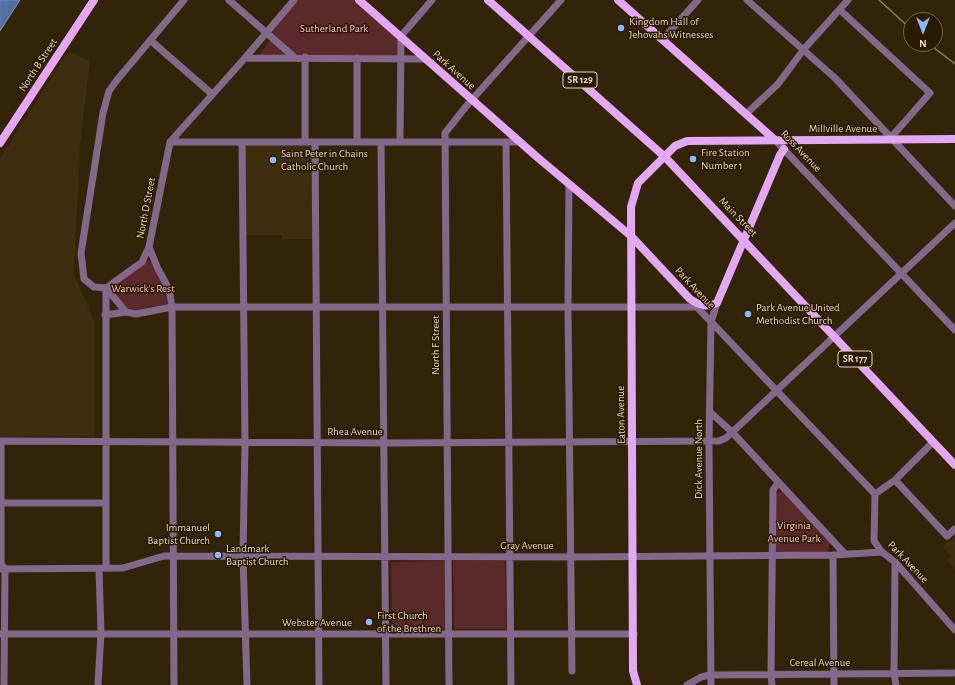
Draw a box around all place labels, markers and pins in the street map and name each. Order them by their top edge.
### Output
place label: Kingdom Hall of Jehovahs Witnesses [629,15,713,41]
marker: Kingdom Hall of Jehovahs Witnesses [616,23,626,33]
place label: Fire Station Number 1 [701,146,750,172]
place label: Saint Peter in Chains Catholic Church [281,147,368,173]
marker: Fire Station Number 1 [688,154,698,164]
marker: Saint Peter in Chains Catholic Church [268,155,278,165]
place label: Park Avenue United Methodist Church [756,301,840,327]
marker: Park Avenue United Methodist Church [743,309,753,319]
place label: Immanuel Baptist Church [147,521,210,547]
marker: Immanuel Baptist Church [213,529,223,539]
place label: Landmark Baptist Church [226,542,289,568]
marker: Landmark Baptist Church [213,550,223,560]
place label: First Church of the Brethren [377,609,441,635]
marker: First Church of the Brethren [364,617,374,627]

